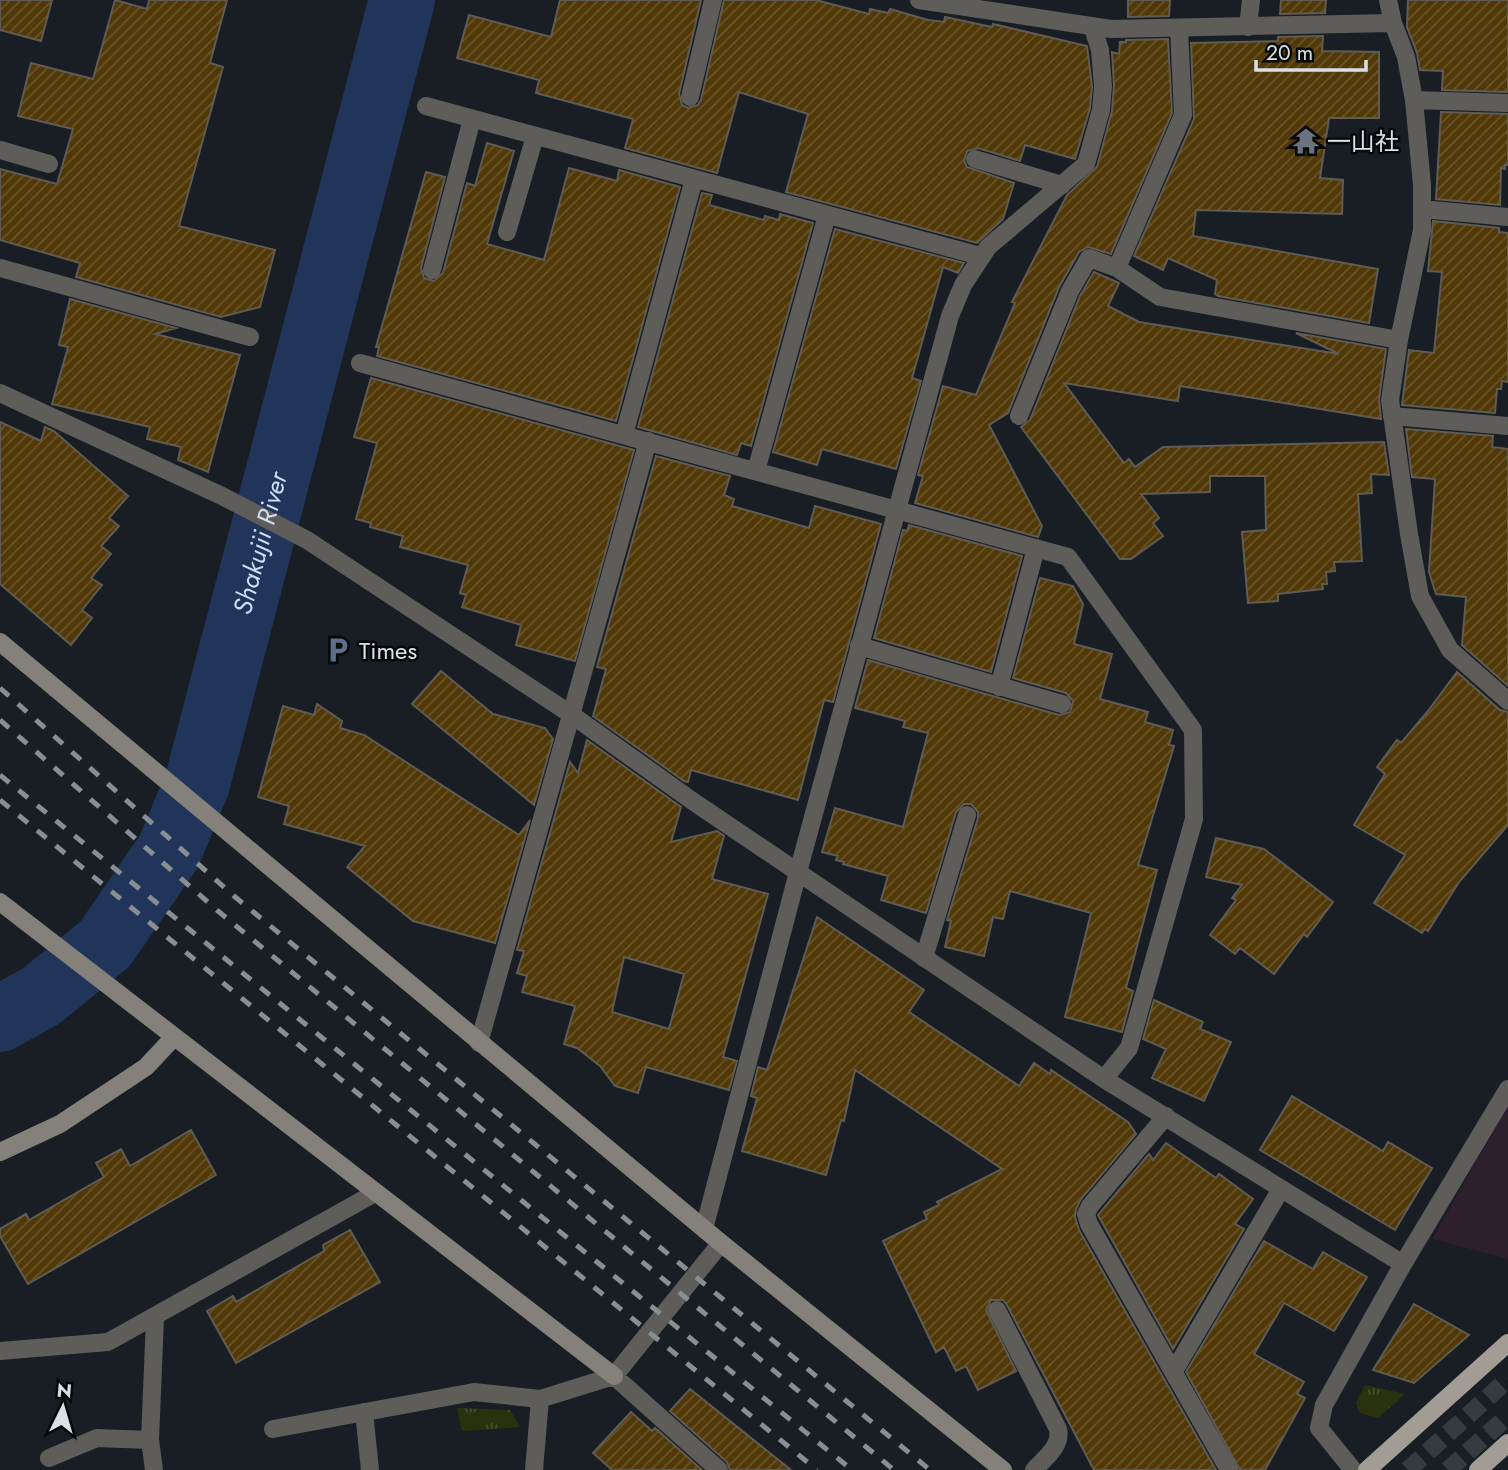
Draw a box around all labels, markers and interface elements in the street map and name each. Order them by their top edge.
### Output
scale bar [1256,28,1366,72]
text: 20 m [1266,38,1313,68]
place label: 一山社 [1327,124,1399,159]
temple icon: 一山社 [1291,126,1321,156]
water label: Shakujii River [223,466,297,618]
place label: Times [359,633,417,668]
parking icon: Times [323,635,353,665]
north arrow [28,1372,98,1442]
text: N [56,1376,73,1405]

